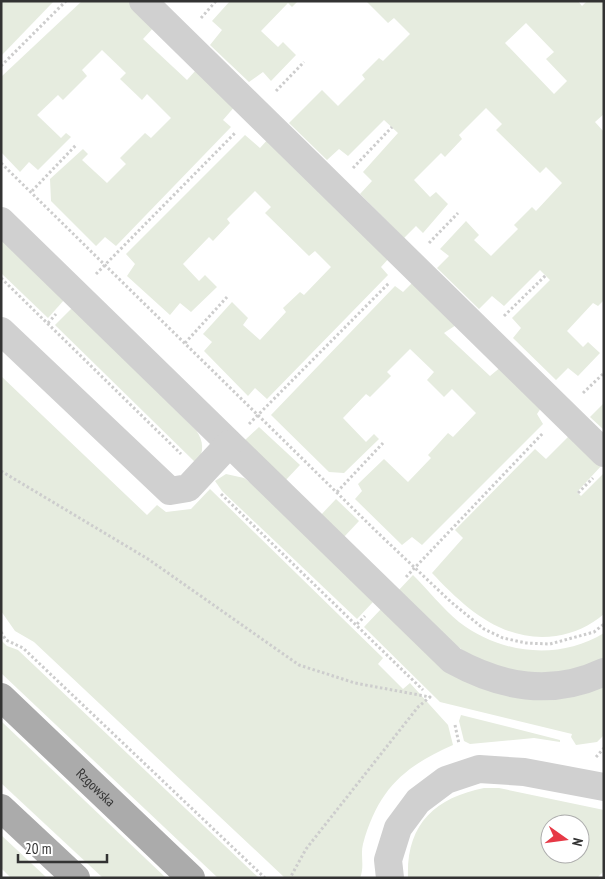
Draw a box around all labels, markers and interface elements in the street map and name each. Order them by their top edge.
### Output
street label: Rzgowska [72,764,119,810]
north arrow [540,814,590,864]
scale bar [18,832,106,864]
text: N [568,836,587,848]
text: 20 m [25,839,51,858]

